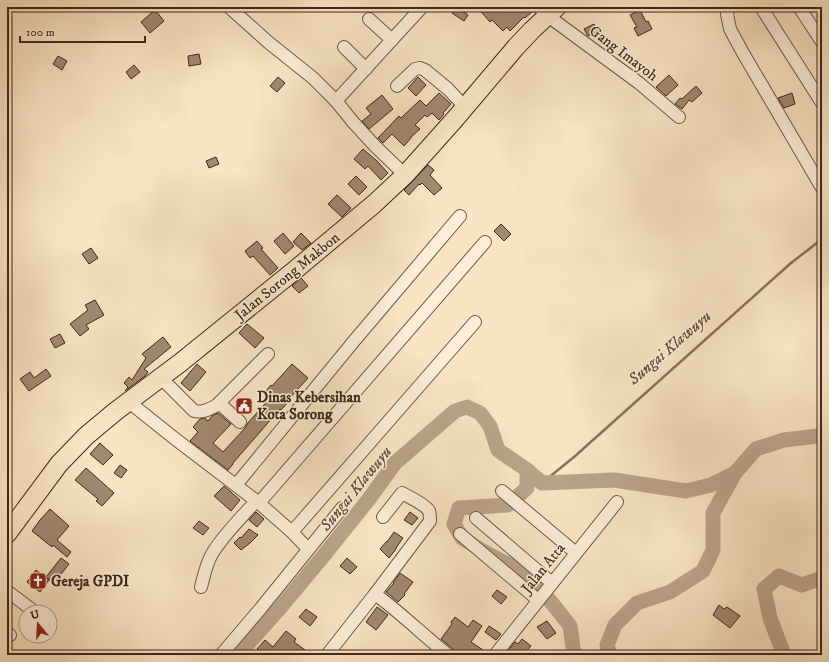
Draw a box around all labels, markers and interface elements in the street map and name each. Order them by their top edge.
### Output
scale bar [20,18,145,44]
street label: Gang Imayoh [586,21,662,85]
text: 100 m [26,25,55,40]
street label: Jalan Sorong Makbon [229,228,344,326]
water label: Sungai Klawuyu [623,306,715,390]
place label: Dinas Kebersihan Kota Sorong [257,388,361,424]
public building icon: Dinas Kebersihan Kota Sorong [234,396,254,416]
water label: Sungai Klawuyu [315,442,396,536]
street label: Jalan Atta [516,539,570,599]
church icon: Gereja GPDI [28,571,48,591]
place label: Gereja GPDI [51,572,129,591]
north arrow [18,604,58,644]
text: U [29,607,42,623]

